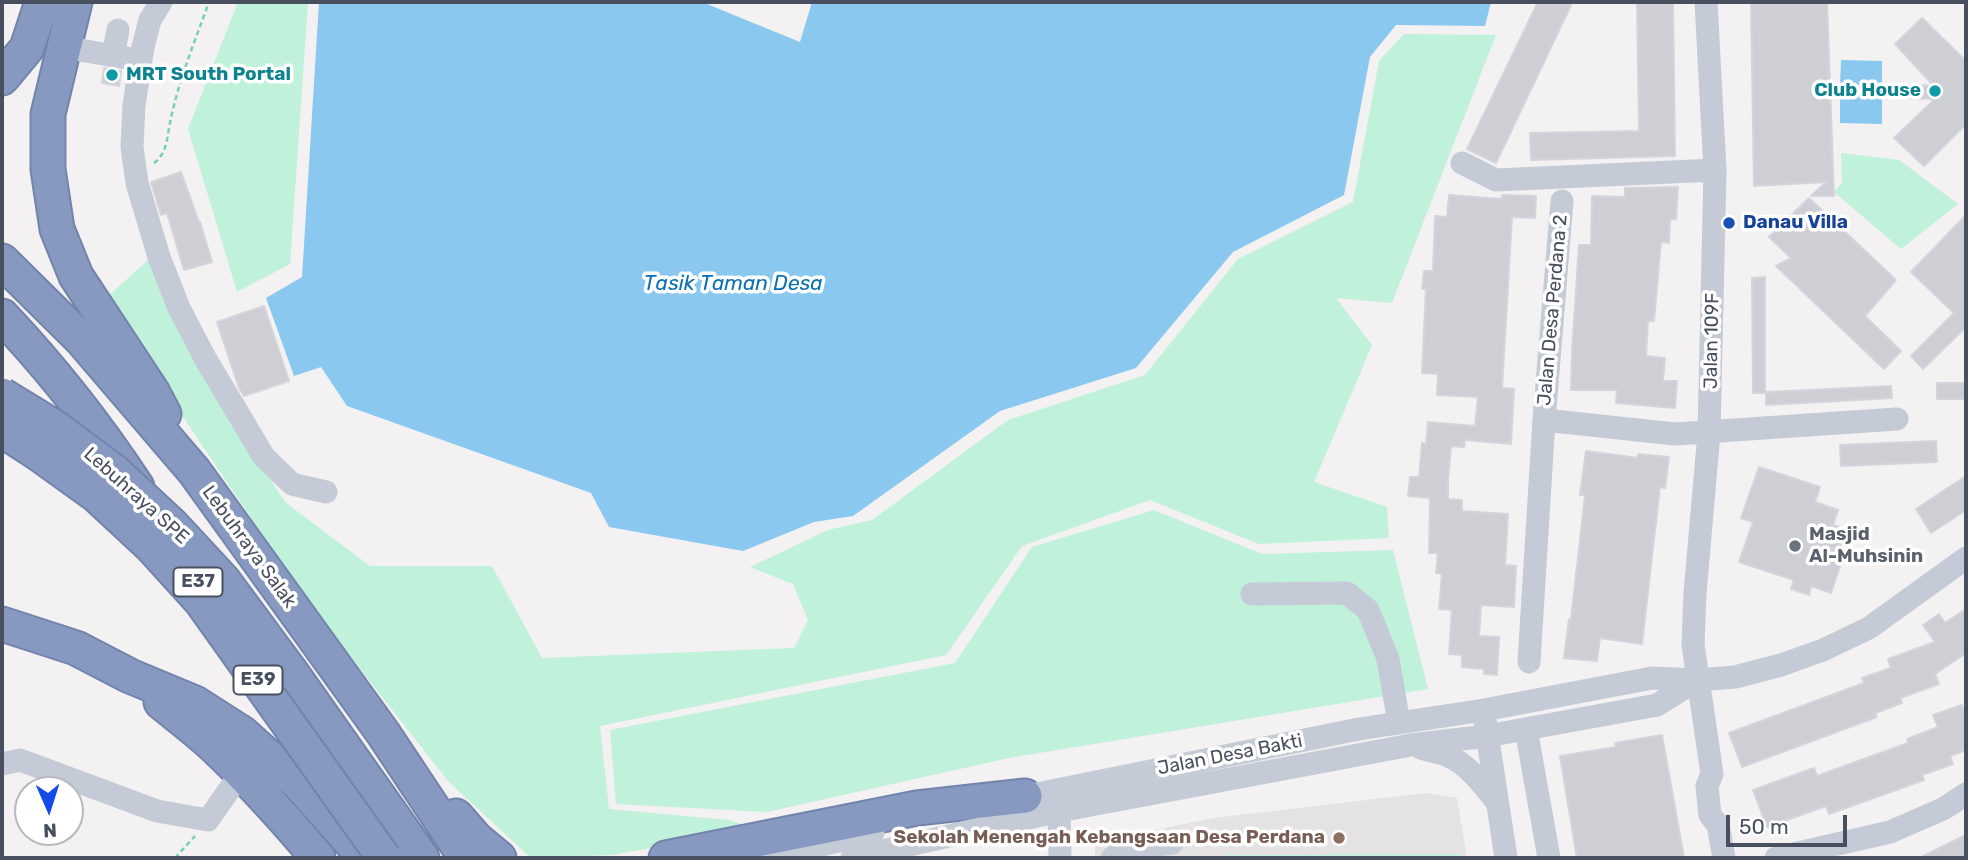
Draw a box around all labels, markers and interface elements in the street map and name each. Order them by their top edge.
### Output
place label: MRT South Portal [126,64,291,86]
marker: MRT South Portal [104,67,120,83]
place label: Club House [1814,80,1921,102]
marker: Club House [1927,83,1943,99]
place label: Danau Villa [1743,212,1848,234]
street label: Jalan Desa Perdana 2 [1533,214,1573,406]
marker: Danau Villa [1721,215,1737,231]
water label: Tasik Taman Desa [644,271,822,297]
street label: Jalan 109F [1700,293,1724,389]
street label: Lebuhraya SPE [79,443,193,549]
street label: Lebuhraya Salak [197,482,301,612]
place label: Masjid Al-Muhsinin [1809,524,1923,568]
marker: Masjid Al-Muhsinin [1787,538,1803,554]
road number: E37 [174,568,222,596]
road number: E39 [233,666,282,694]
street label: Jalan Desa Bakti [1156,730,1304,780]
north arrow [14,776,84,846]
scale bar [1730,800,1851,844]
text: 50 m [1739,814,1789,839]
text: N [43,819,57,842]
place label: Sekolah Menengah Kebangsaan Desa Perdana [894,827,1325,849]
marker: Sekolah Menengah Kebangsaan Desa Perdana [1331,830,1347,846]

